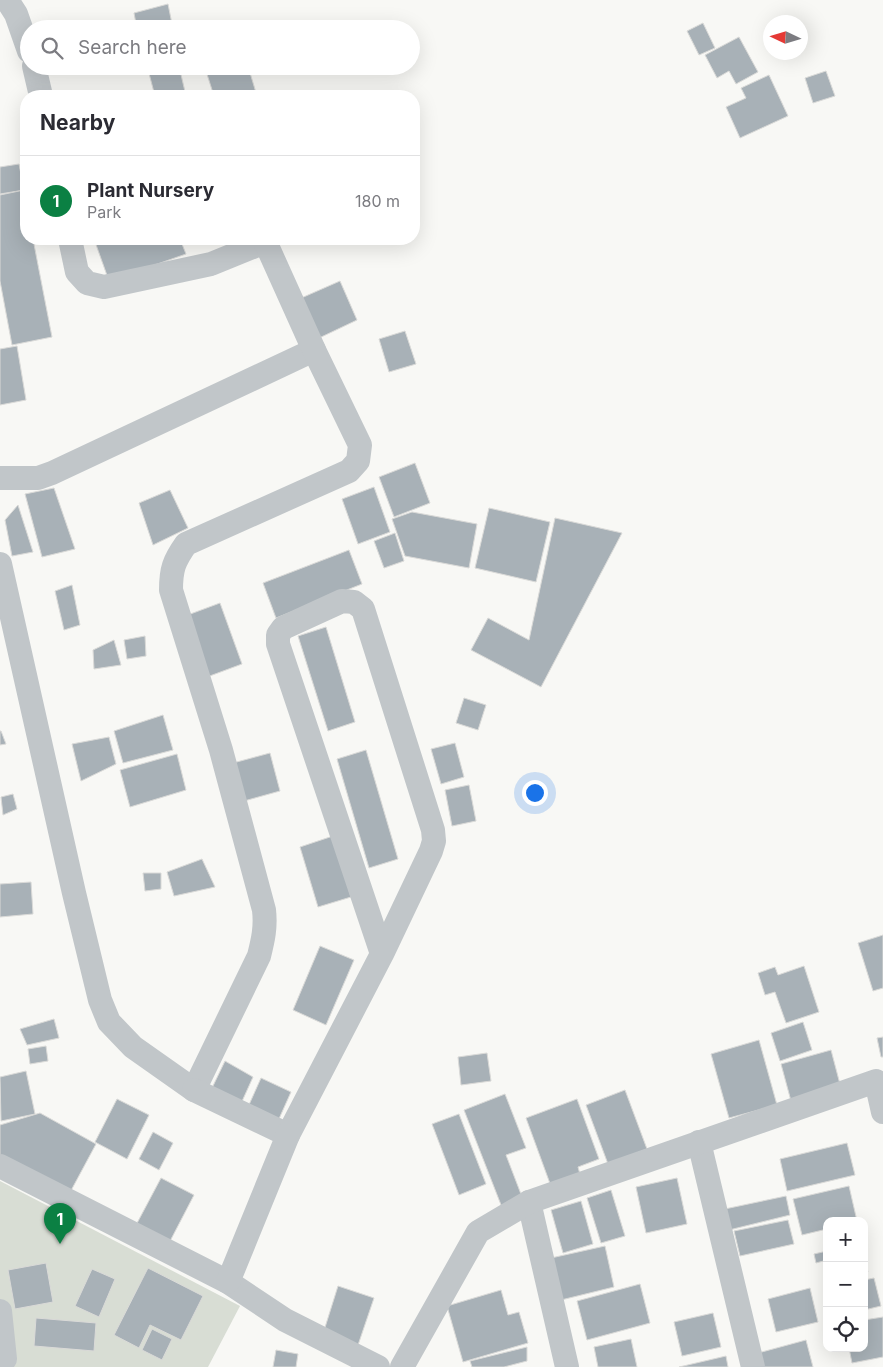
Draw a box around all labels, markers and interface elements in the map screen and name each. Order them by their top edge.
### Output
north arrow [763,15,808,60]
search box [20,20,420,75]
icon: search [38,34,66,62]
text: Search here [78,36,187,59]
text: Nearby [40,110,115,135]
text: Plant Nursery [87,179,214,202]
text: 1 [53,191,59,211]
text: 180 m [355,191,400,211]
text: Park [87,202,121,222]
your location [522,780,548,806]
pin: 1 [44,1203,76,1244]
map controls [823,1217,868,1352]
button: + [823,1217,868,1262]
button: − [823,1262,868,1307]
button: locate [823,1307,868,1352]

